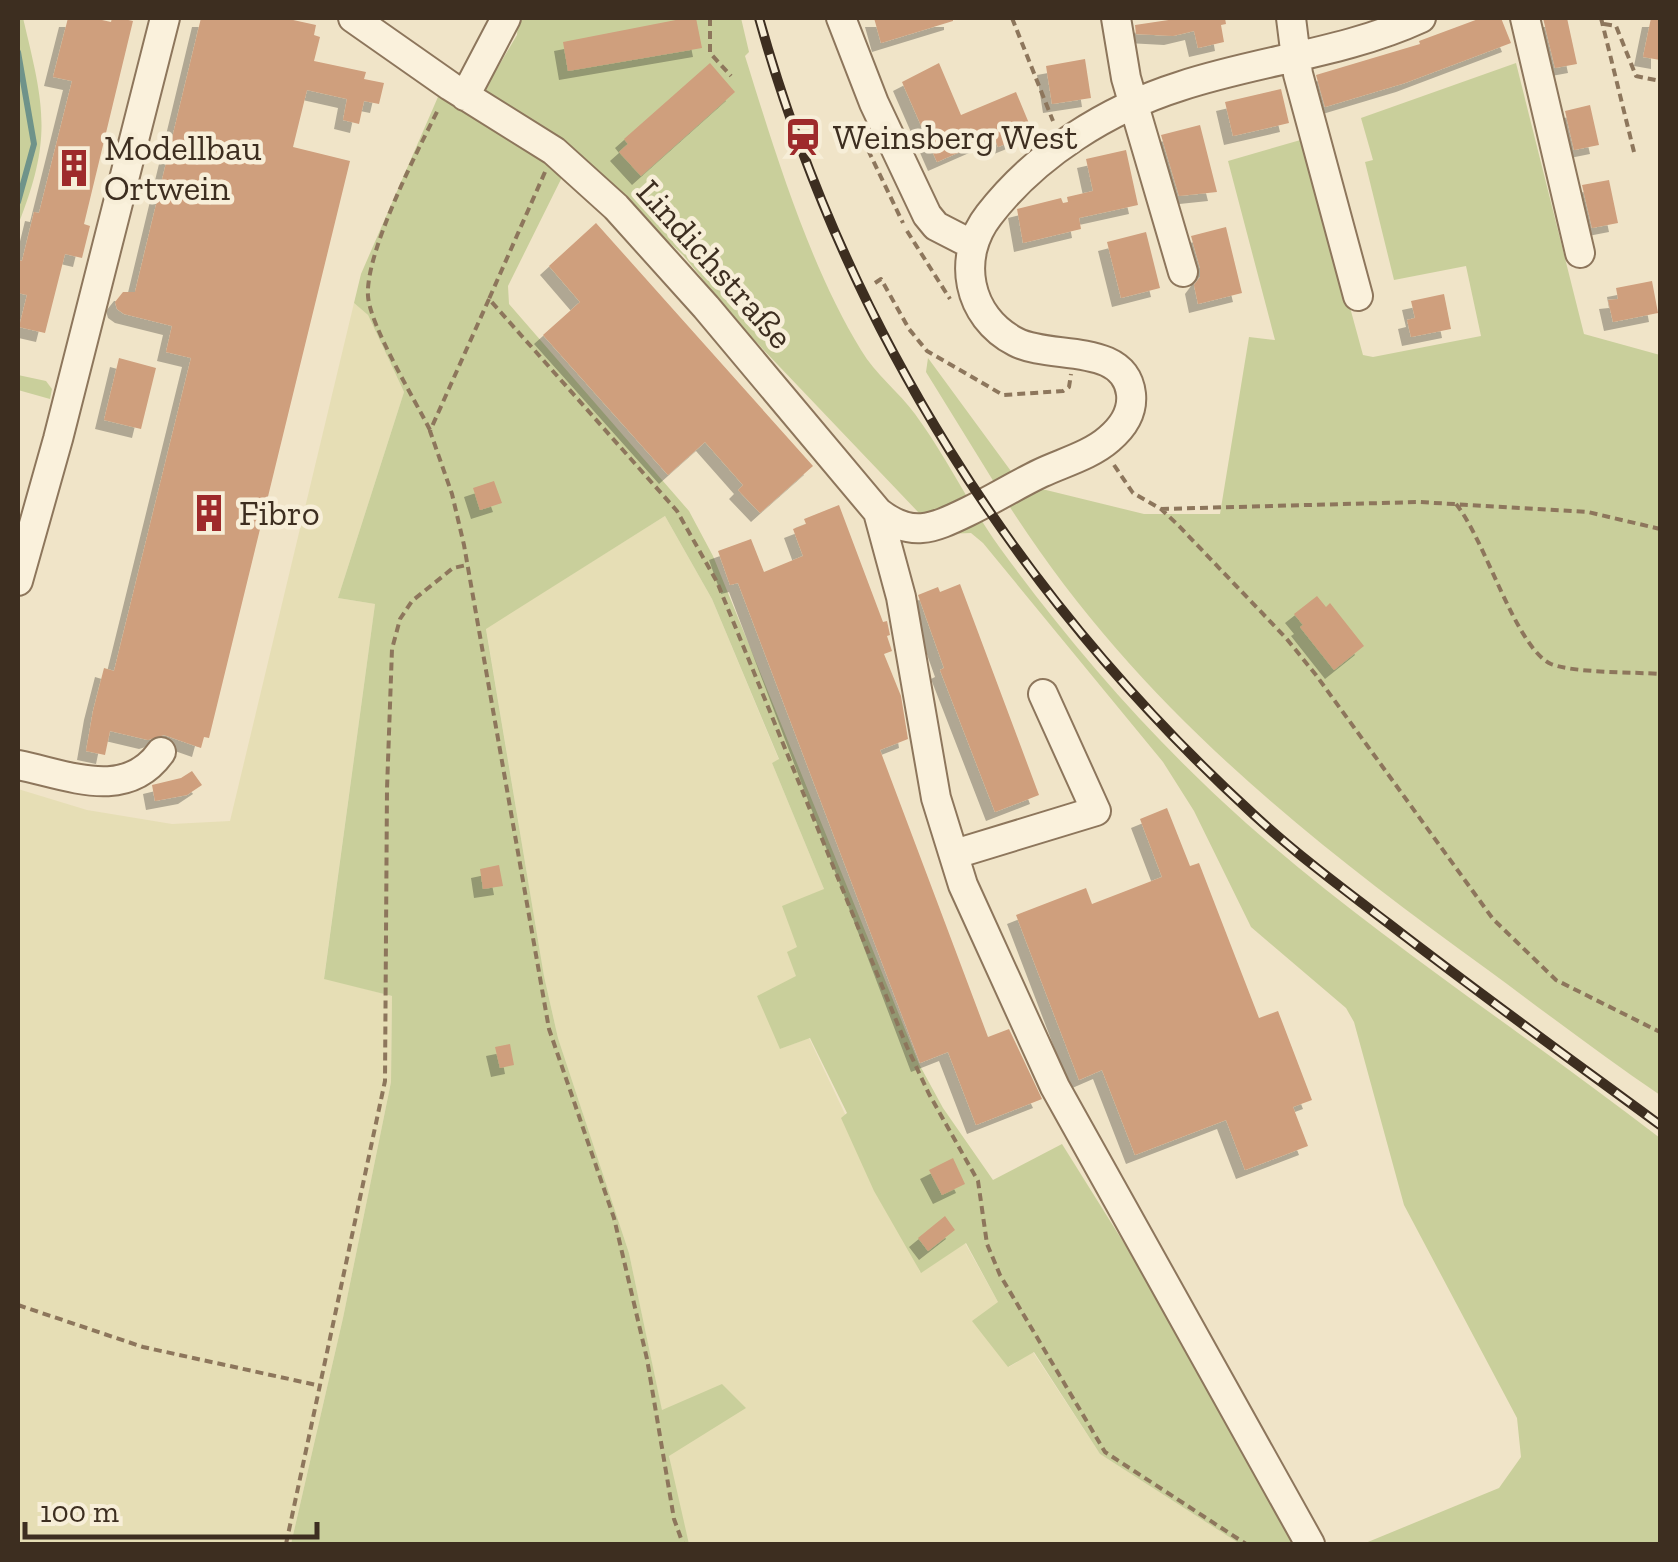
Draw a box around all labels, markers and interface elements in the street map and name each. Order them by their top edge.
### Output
station icon: Weinsberg West [782,116,824,158]
place label: Weinsberg West [833,116,1077,158]
place label: Modellbau Ortwein [104,127,262,209]
building icon: Modellbau Ortwein [53,147,95,189]
street label: Lindichstraße [628,171,802,357]
building icon: Fibro [188,492,230,534]
place label: Fibro [239,492,320,534]
scale bar [25,1477,318,1539]
text: 100 m [40,1494,119,1530]

